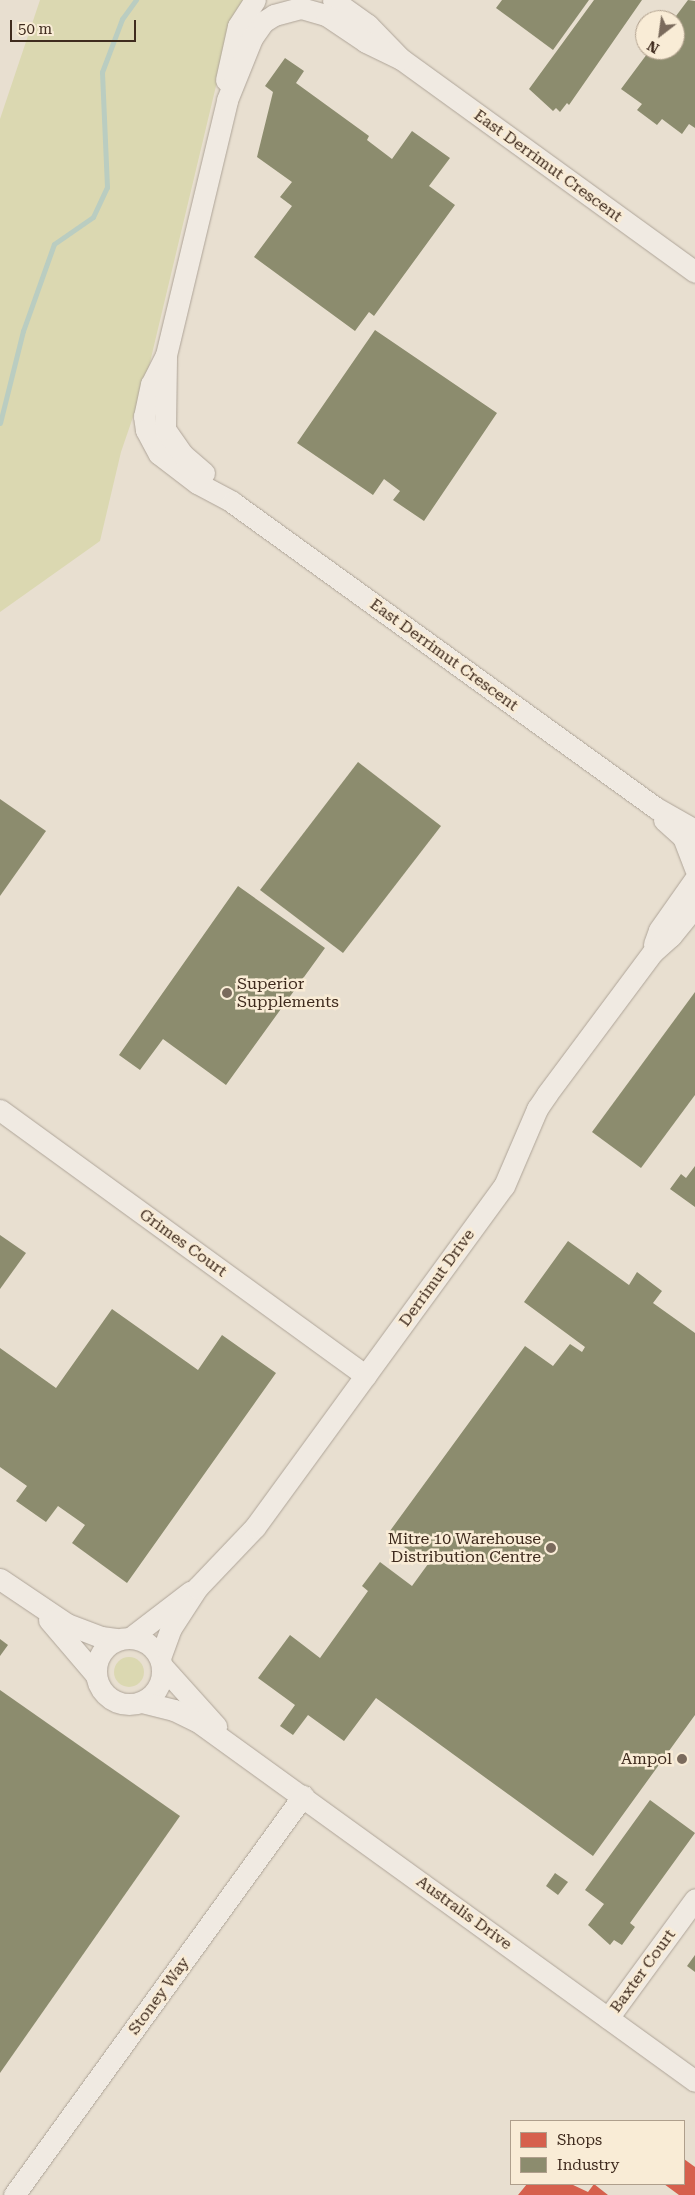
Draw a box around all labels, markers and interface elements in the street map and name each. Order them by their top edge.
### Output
scale bar [12,10,139,42]
north arrow [635,10,685,60]
text: 50 m [18,20,52,38]
text: N [644,38,662,57]
street label: East Derrimut Crescent [470,106,626,226]
street label: East Derrimut Crescent [366,595,522,715]
place label: Superior Supplements [237,974,339,1012]
marker: Superior Supplements [221,987,233,999]
street label: Grimes Court [136,1205,230,1281]
street label: Derrimut Drive [395,1226,479,1330]
place label: Mitre 10 Warehouse Distribution Centre [388,1529,541,1567]
marker: Mitre 10 Warehouse Distribution Centre [545,1542,557,1554]
place label: Ampol [621,1749,672,1769]
marker: Ampol [676,1753,688,1765]
street label: Australis Drive [413,1872,515,1954]
street label: Baxter Court [606,1925,680,2017]
street label: Stoney Way [124,1953,194,2039]
legend [510,2120,685,2185]
text: Shops [557,2131,602,2149]
text: Industry [557,2156,619,2174]

